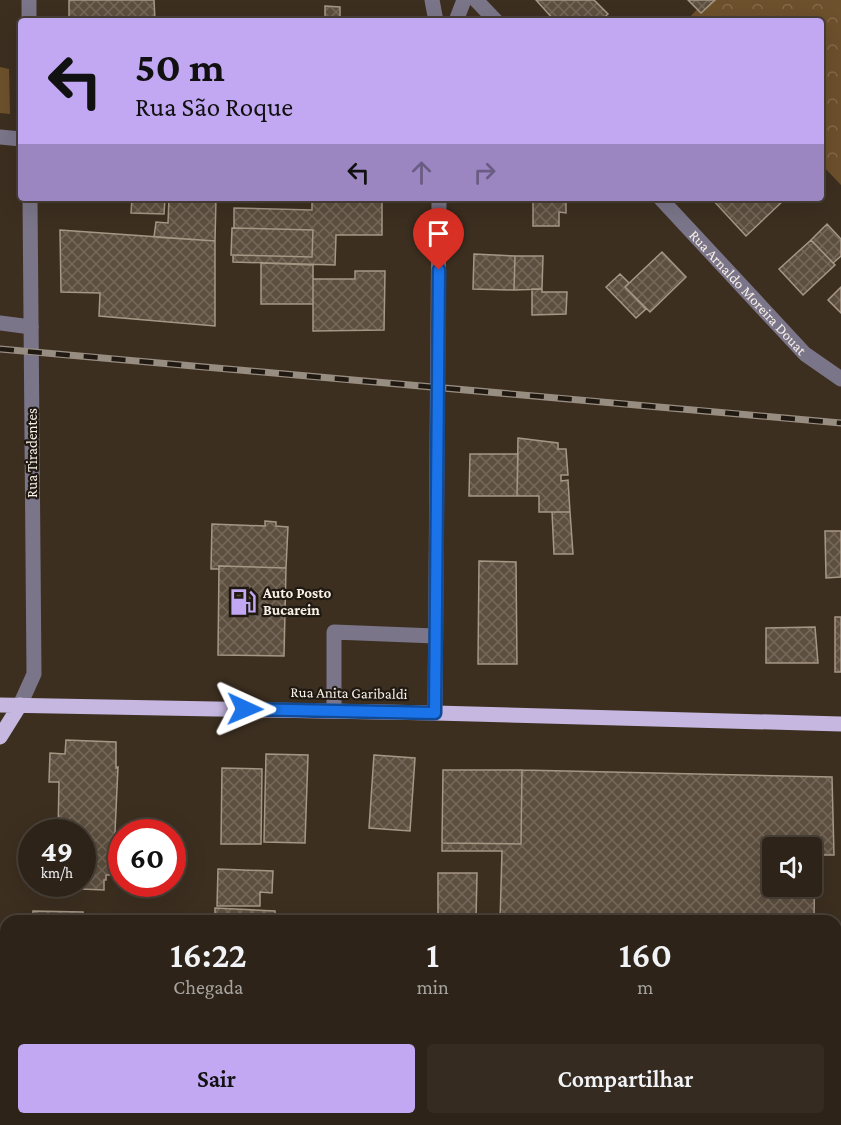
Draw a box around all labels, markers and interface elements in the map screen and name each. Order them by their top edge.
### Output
icon: left [36,42,114,120]
text: 50 m [135,43,225,90]
text: Rua São Roque [135,92,293,122]
icon: left [342,156,375,189]
icon: ahead [405,156,438,189]
icon: right [468,156,501,189]
pin [413,208,464,270]
icon: arrive [422,217,455,250]
street label: Rua Arnaldo Moreira Douat [686,227,810,359]
street label: Rua Tiradentes [24,408,40,498]
place label: Auto Posto Bucarein [262,585,331,618]
fuel station icon: Auto Posto Bucarein [228,587,258,617]
position arrow [213,677,277,741]
street label: Rua Anita Garibaldi [290,684,408,702]
speed limit sign: 60 [108,819,186,897]
text: 49 [41,834,73,867]
map controls [762,837,822,897]
button: sound [762,837,822,897]
text: km/h [41,865,73,881]
text: 16:22 [170,935,247,975]
text: 1 [426,935,439,975]
text: 160 [619,935,672,975]
text: Chegada [173,976,243,998]
text: min [417,976,449,998]
text: m [637,976,653,998]
button: Sair [18,1044,415,1113]
button: Compartilhar [427,1044,824,1113]

